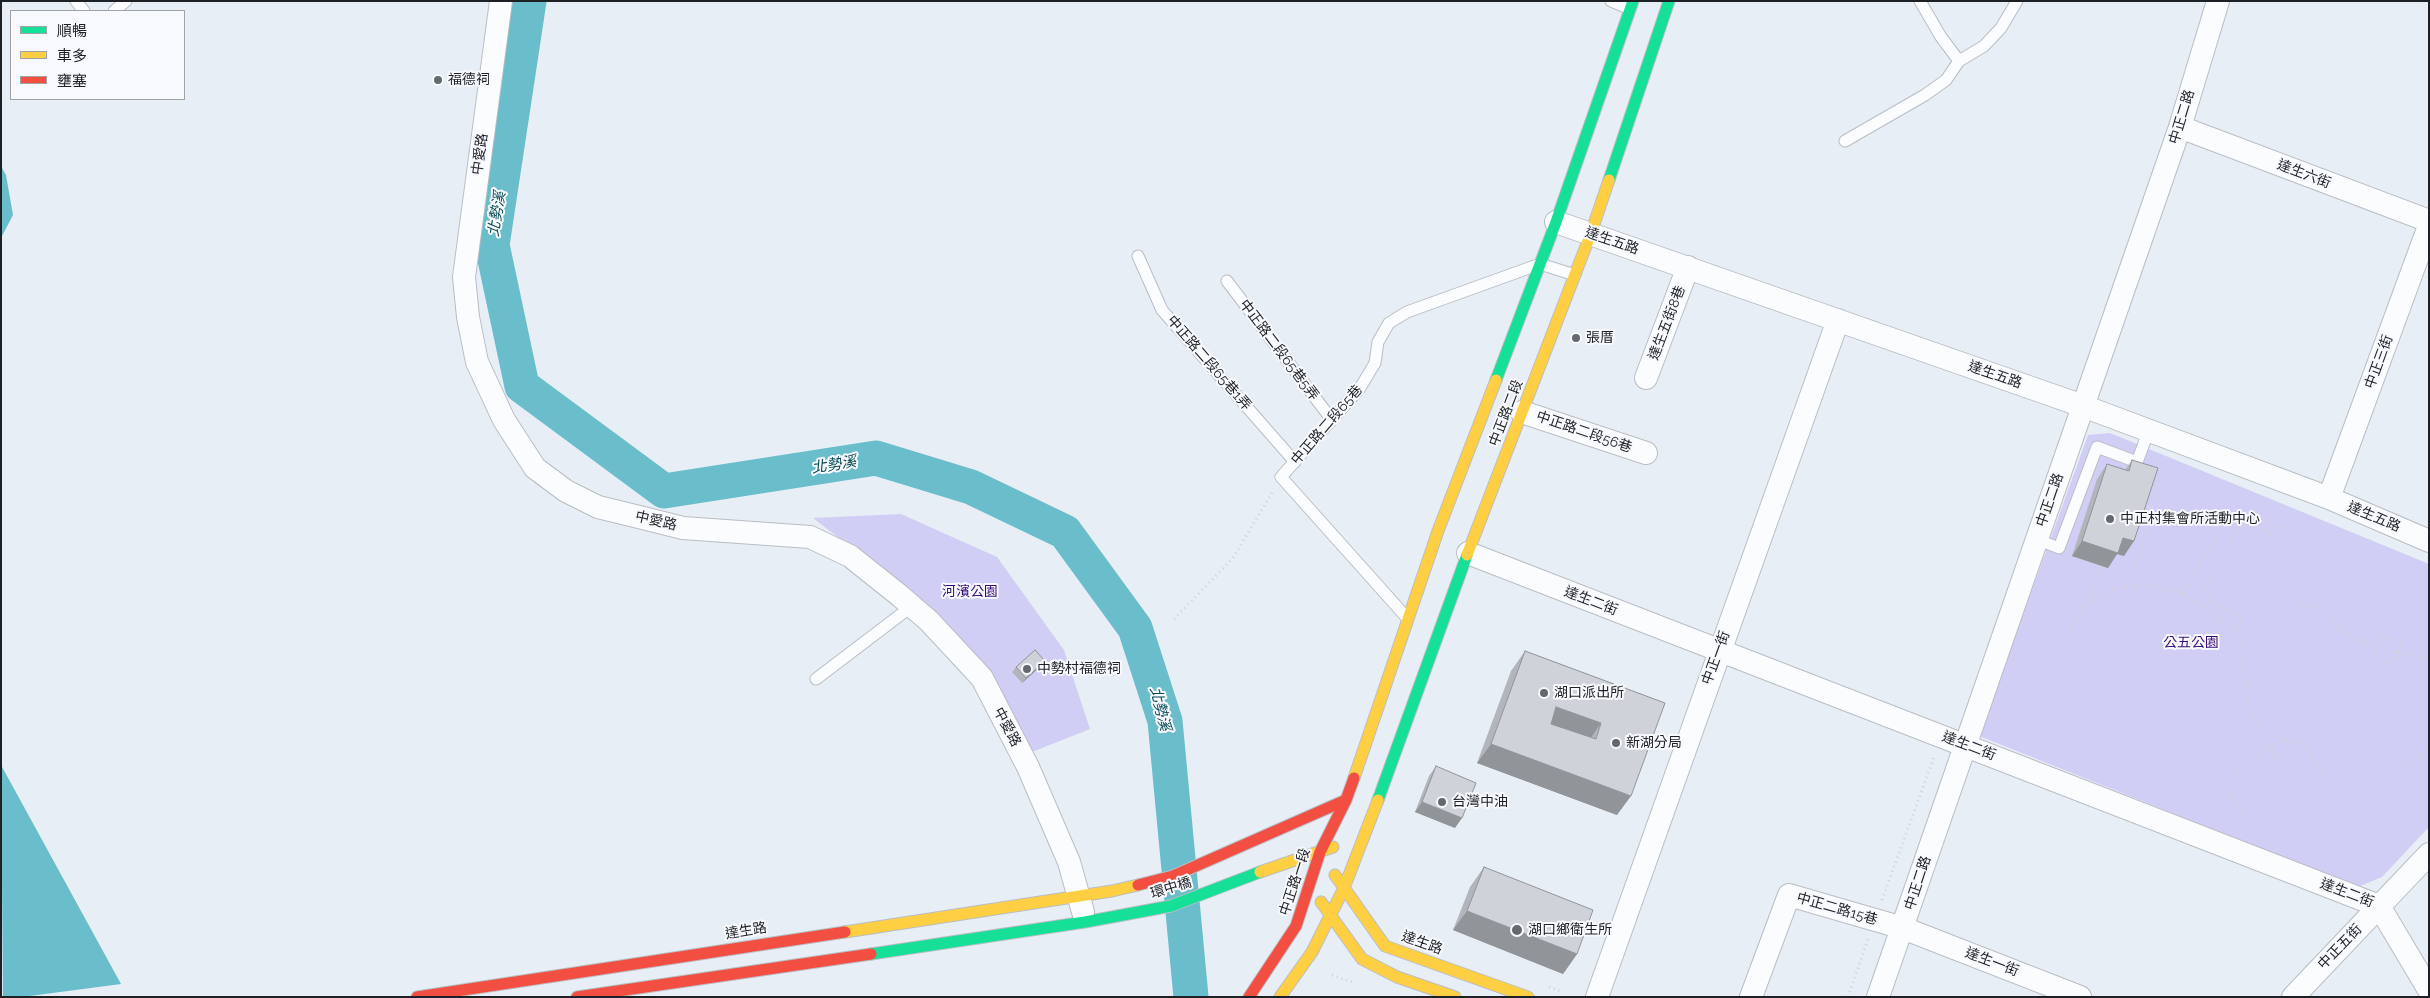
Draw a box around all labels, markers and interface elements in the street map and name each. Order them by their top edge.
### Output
legend [10,10,185,100]
text: 順暢 [57,22,87,40]
text: 車多 [57,47,87,65]
text: 壅塞 [57,72,87,90]
place label: 福德祠 [448,72,490,88]
marker: 福德祠 [432,74,444,86]
street label: 中正二路 [2166,88,2198,146]
street label: 中愛路 [469,132,491,176]
street label: 達生六街 [2275,156,2333,192]
water label: 北勢溪 [485,190,509,238]
street label: 達生五路 [1583,224,1641,258]
street label: 達生五街8巷 [1645,283,1689,363]
street label: 中正路二段65巷5弄 [1236,296,1322,404]
street label: 中正路二段65巷1弄 [1163,312,1255,414]
place label: 張厝 [1586,330,1614,346]
marker: 張厝 [1570,332,1582,344]
street label: 中正三街 [2362,333,2396,391]
street label: 達生五路 [1966,358,2024,392]
street label: 中正路二段 [1486,377,1526,449]
street label: 中正路二段65巷 [1288,382,1366,468]
street label: 中正路二段56巷 [1534,408,1634,456]
water label: 北勢溪 [810,453,858,477]
street label: 中正二路 [2033,471,2067,529]
street label: 達生五路 [2345,498,2403,536]
street label: 中愛路 [634,508,678,534]
place label: 中正村集會所活動中心 [2120,511,2260,527]
marker: 中正村集會所活動中心 [2104,513,2116,525]
street label: 達生二街 [1562,583,1620,619]
park label: 河濱公園 [942,584,998,600]
street label: 中正一街 [1699,629,1733,687]
park label: 公五公園 [2163,635,2219,651]
place label: 中勢村福德祠 [1037,661,1121,677]
marker: 中勢村福德祠 [1021,663,1033,675]
water label: 北勢溪 [1146,685,1174,733]
place label: 湖口派出所 [1554,685,1624,701]
marker: 湖口派出所 [1538,687,1550,699]
street label: 中愛路 [990,705,1024,749]
street label: 達生二街 [1940,728,1998,764]
place label: 新湖分局 [1626,735,1682,751]
marker: 新湖分局 [1610,737,1622,749]
place label: 台灣中油 [1452,794,1508,810]
marker: 台灣中油 [1436,796,1448,808]
street label: 中正路一段 [1276,846,1314,918]
street label: 中正二路 [1901,854,1935,912]
street label: 環中橋 [1148,874,1194,902]
street label: 達生二街 [2318,875,2376,911]
street label: 中正二路15巷 [1794,889,1880,929]
street label: 達生路 [724,919,768,943]
street label: 中正五街 [2315,921,2365,973]
place label: 湖口鄉衛生所 [1528,922,1612,938]
marker: 湖口鄉衛生所 [1510,923,1524,937]
street label: 達生路 [1399,928,1445,958]
street label: 達生一街 [1963,944,2021,980]

